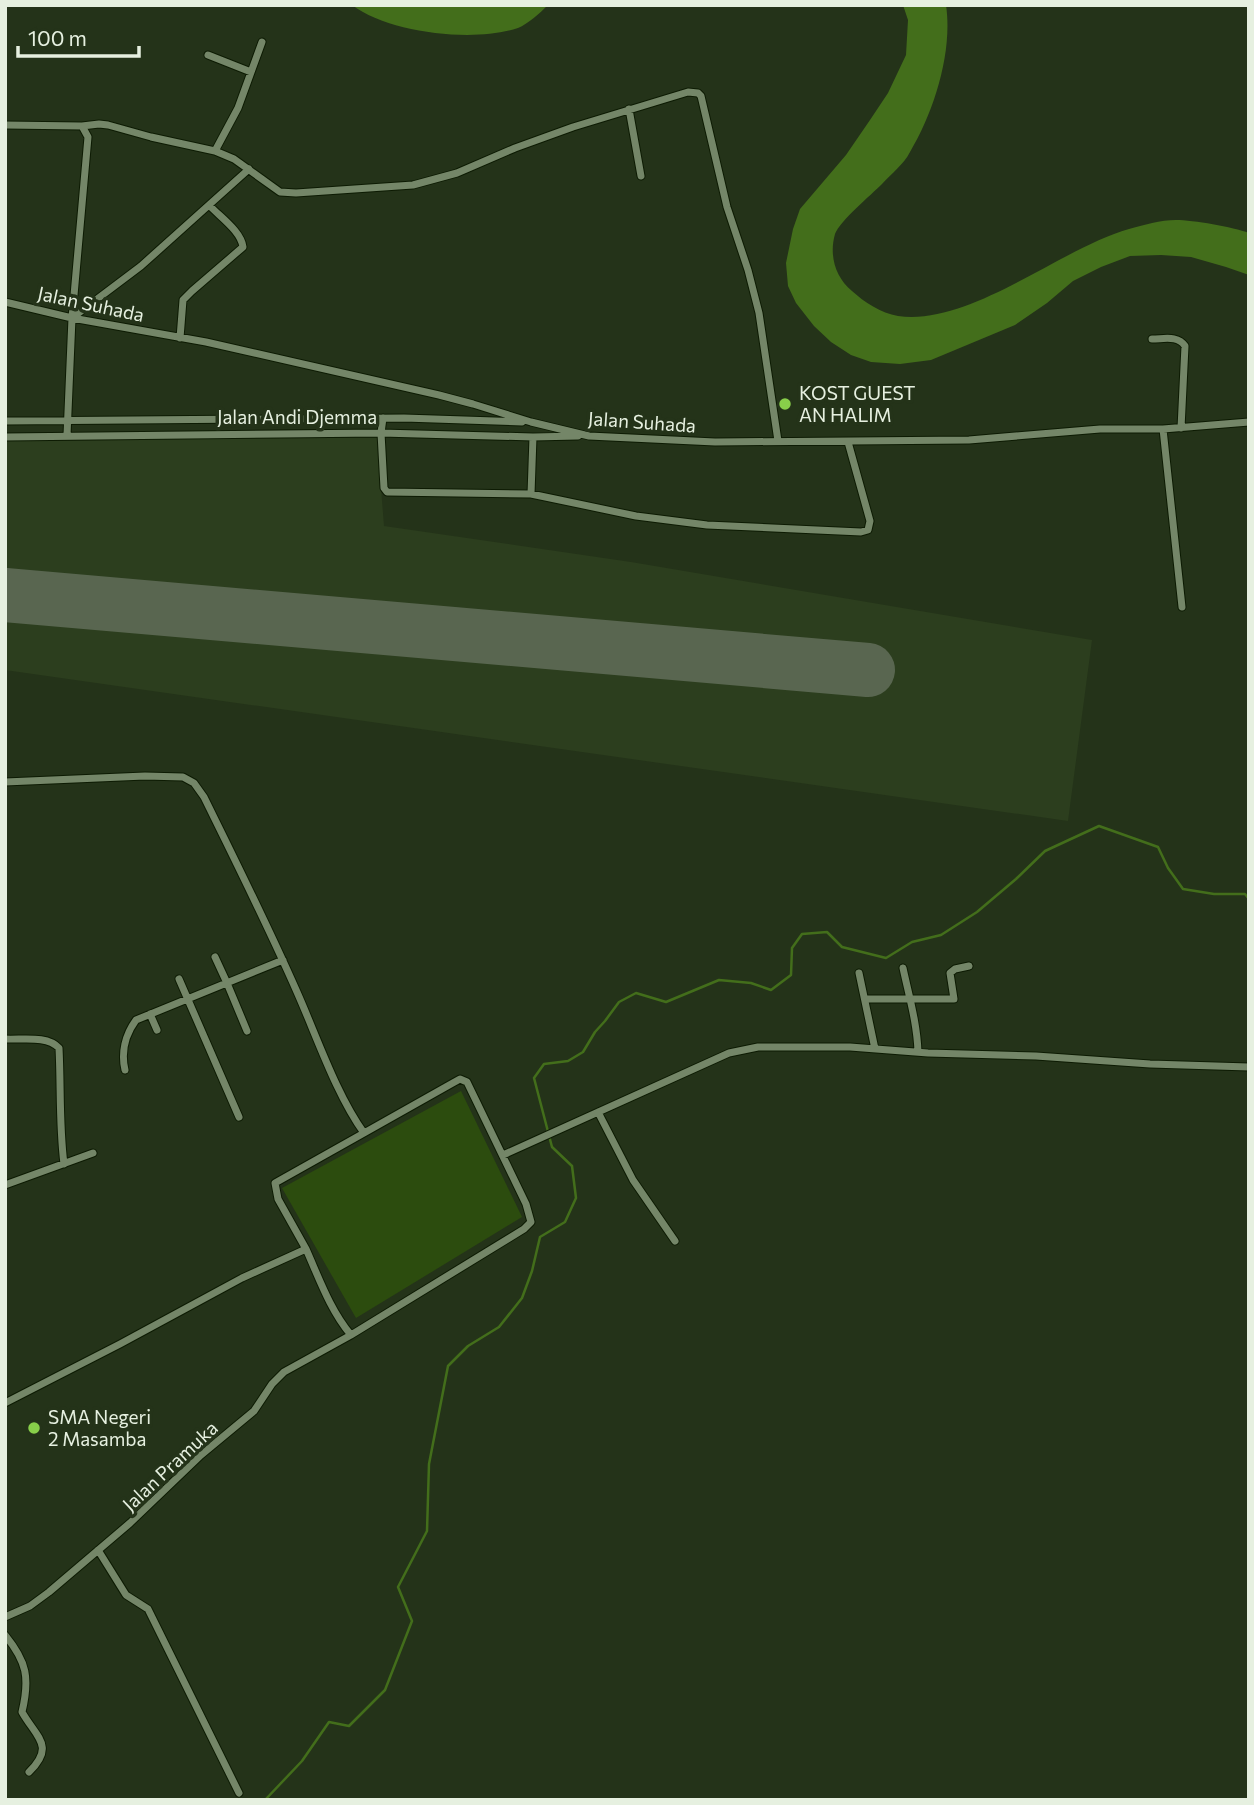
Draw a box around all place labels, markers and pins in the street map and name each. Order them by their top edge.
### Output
place label: KOST GUEST AN HALIM [799,381,916,426]
marker: KOST GUEST AN HALIM [777,396,793,412]
place label: SMA Negeri 2 Masamba [48,1405,151,1450]
marker: SMA Negeri 2 Masamba [26,1420,42,1436]

